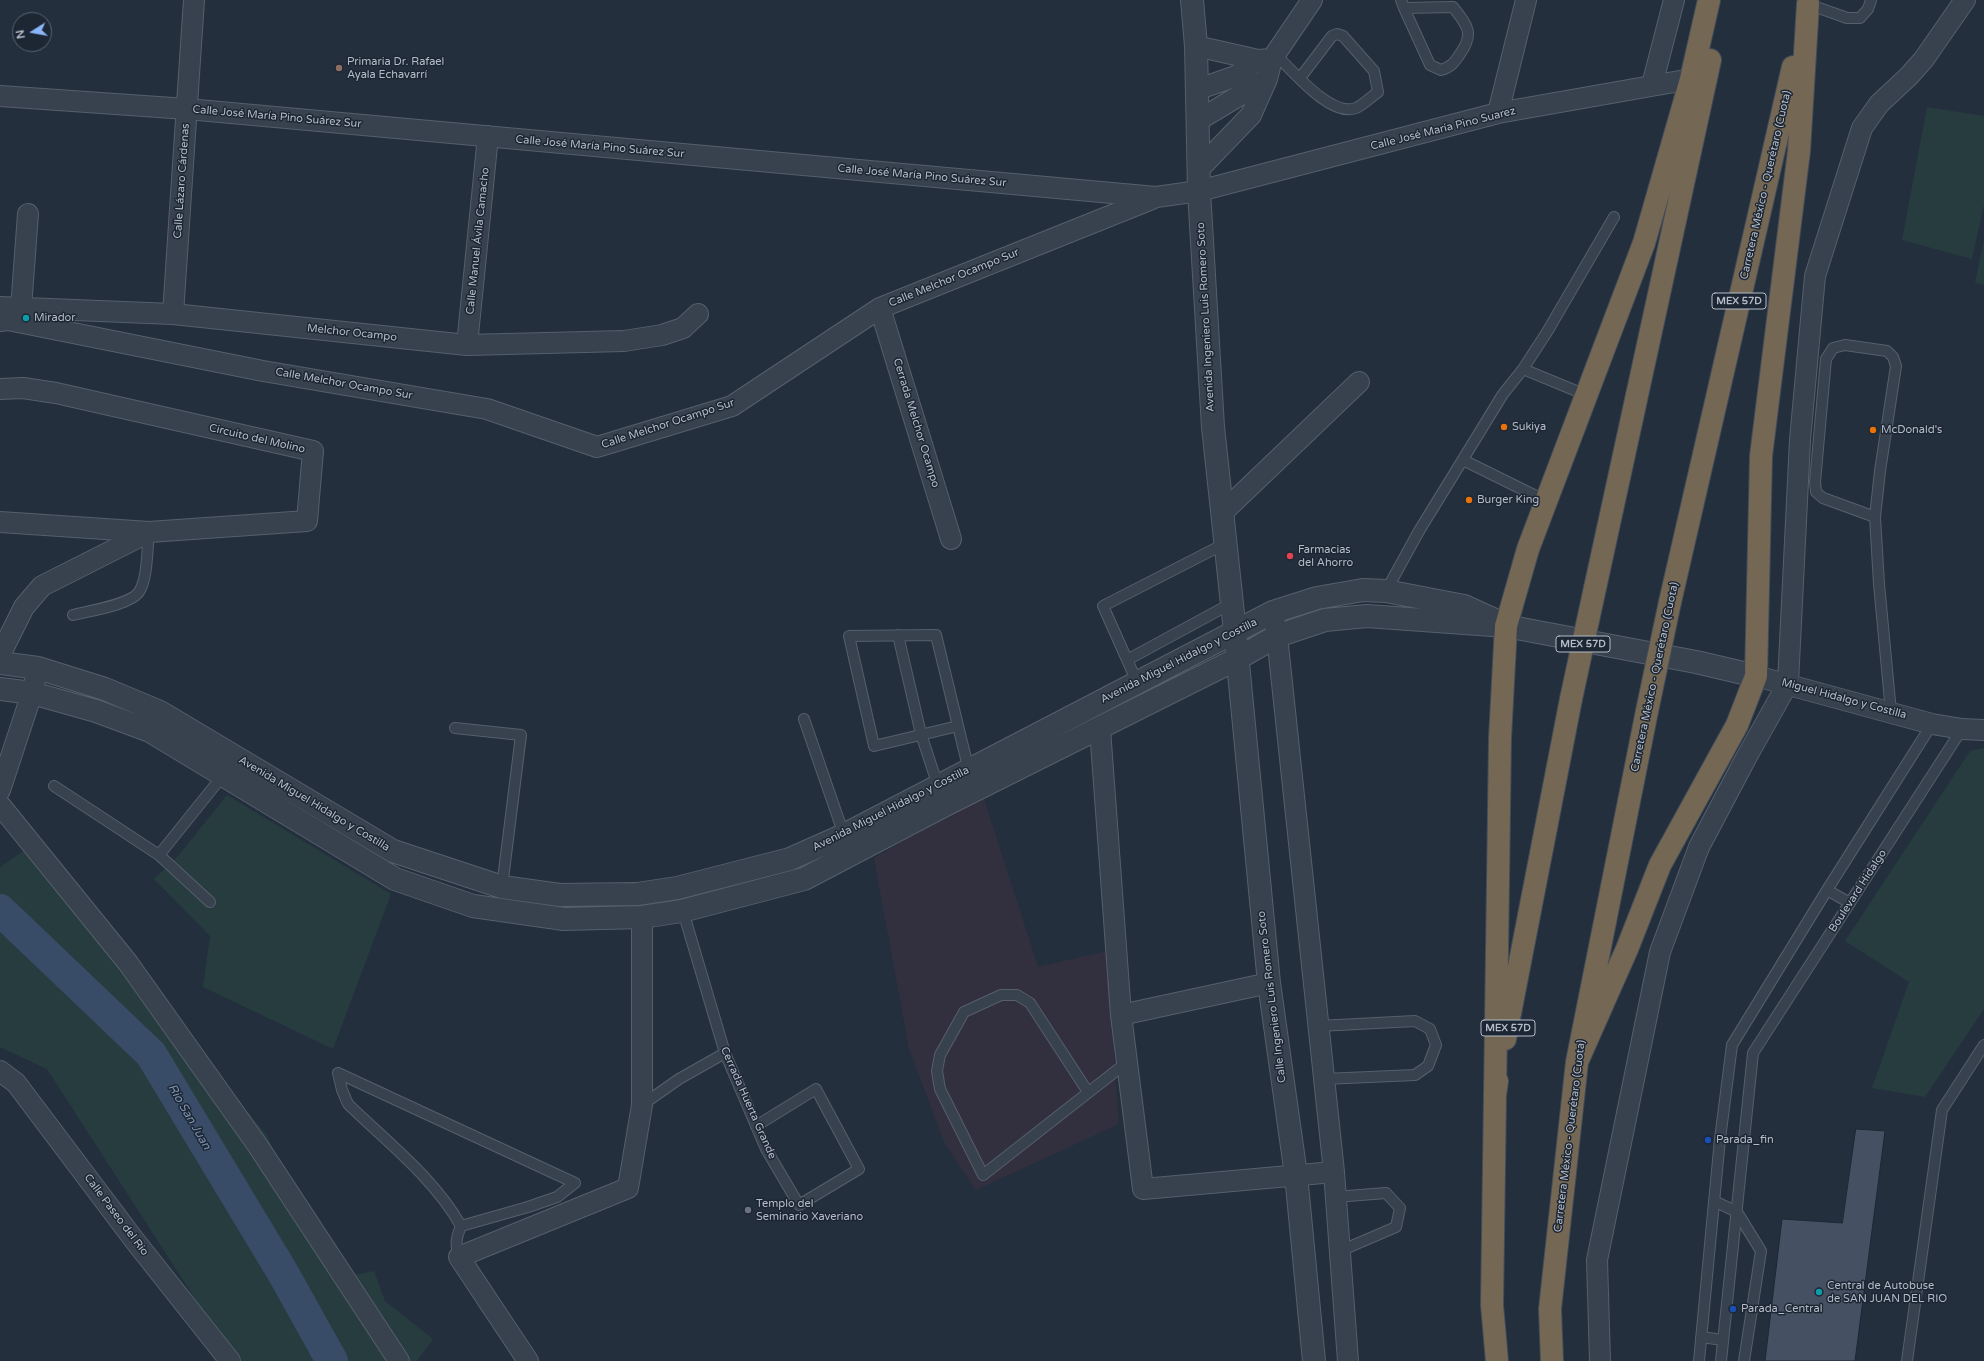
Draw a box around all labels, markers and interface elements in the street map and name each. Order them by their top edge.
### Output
north arrow [12,12,52,52]
text: N [13,29,28,40]
place label: Primaria Dr. Rafael Ayala Echavarrí [347,55,444,81]
marker: Primaria Dr. Rafael Ayala Echavarrí [334,63,344,73]
street label: Carretera México - Querétaro (Cuota) [1738,89,1794,281]
street label: Calle José María Pino Suárez Sur [192,103,362,131]
street label: Calle José María Pino Suarez [1369,105,1517,153]
street label: Calle Lázaro Cárdenas [171,123,193,239]
street label: Calle José María Pino Suárez Sur [515,133,685,161]
street label: Calle José María Pino Suárez Sur [837,162,1007,190]
street label: Calle Manuel Ávila Camacho [464,167,492,315]
street label: Avenida Ingeniero Luis Romero Soto [1194,222,1218,412]
street label: Calle Melchor Ocampo Sur [887,246,1021,310]
road number: MEX 57D [1712,293,1766,309]
place label: Mirador [34,311,75,325]
marker: Mirador [21,313,31,323]
street label: Melchor Ocampo [306,322,398,344]
street label: Cerrada Melchor Ocampo [890,357,942,489]
street label: Calle Melchor Ocampo Sur [274,365,414,403]
street label: Calle Melchor Ocampo Sur [600,396,736,452]
place label: Sukiya [1512,420,1546,434]
street label: Circuito del Molino [208,422,306,456]
marker: Sukiya [1499,422,1509,432]
place label: McDonald's [1881,423,1942,437]
marker: McDonald's [1868,425,1878,435]
place label: Burger King [1477,493,1539,507]
marker: Burger King [1464,495,1474,505]
place label: Farmacias del Ahorro [1298,543,1353,569]
marker: Farmacias del Ahorro [1285,551,1295,561]
street label: Carretera México - Querétaro (Cuota) [1628,581,1682,773]
street label: Avenida Miguel Hidalgo y Costilla [1098,616,1260,706]
road number: MEX 57D [1556,636,1610,652]
street label: Miguel Hidalgo y Costilla [1780,676,1908,722]
street label: Avenida Miguel Hidalgo y Costilla [236,754,392,854]
street label: Avenida Miguel Hidalgo y Costilla [810,764,972,854]
street label: Boulevard Hidalgo [1826,847,1890,935]
street label: Calle Ingeniero Luis Romero Soto [1255,910,1289,1084]
road number: MEX 57D [1481,1020,1535,1036]
street label: Carretera México - Querétaro (Cuota) [1552,1039,1588,1233]
street label: Cerrada Huerta Grande [717,1045,779,1161]
water label: Rio San Juan [164,1082,214,1152]
place label: Parada_fin [1716,1133,1774,1147]
marker: Parada_fin [1703,1135,1713,1145]
street label: Calle Paseo del Río [81,1172,151,1258]
place label: Templo del Seminario Xaveriano [756,1197,863,1223]
marker: Templo del Seminario Xaveriano [743,1205,753,1215]
place label: Central de Autobuse de SAN JUAN DEL RIO [1827,1279,1947,1305]
marker: Central de Autobuse de SAN JUAN DEL RIO [1814,1287,1824,1297]
place label: Parada_Central [1741,1302,1822,1316]
marker: Parada_Central [1728,1304,1738,1314]

